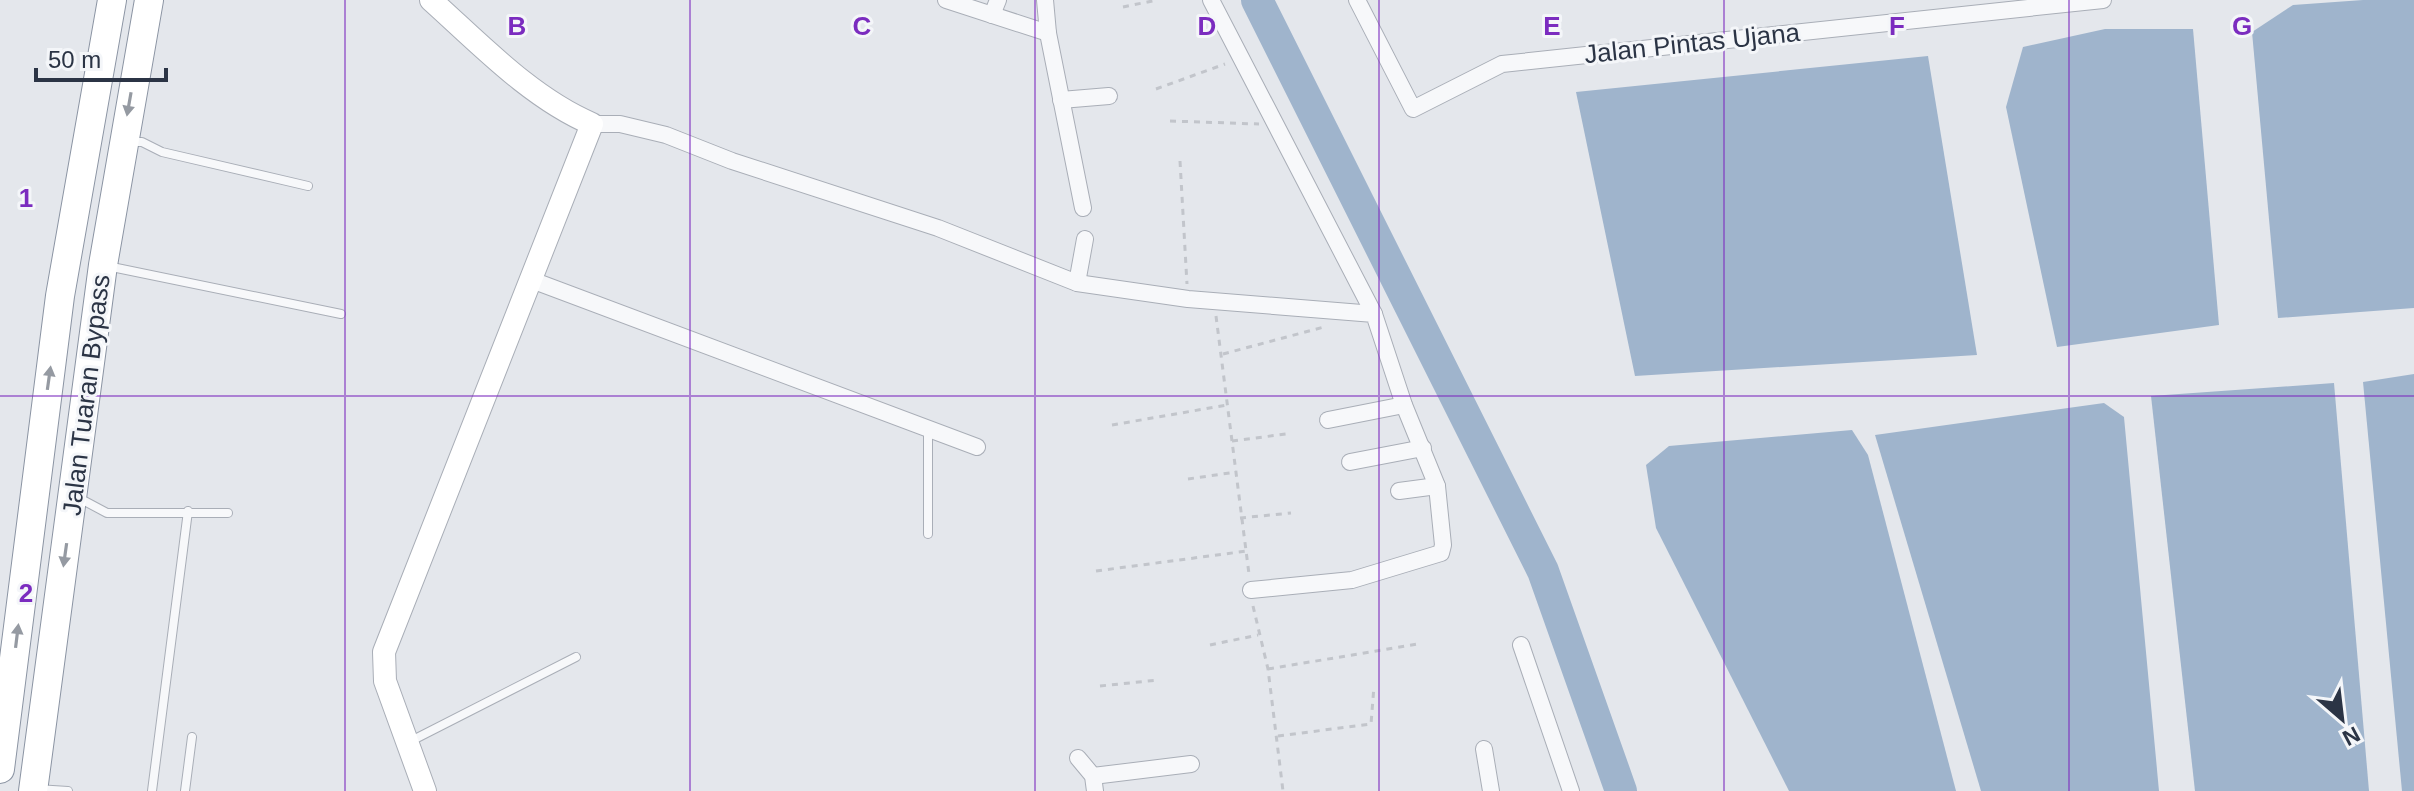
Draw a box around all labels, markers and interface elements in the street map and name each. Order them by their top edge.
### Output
text: B [508,11,526,41]
text: C [853,11,872,41]
text: D [1198,11,1216,41]
text: E [1543,11,1561,41]
text: F [1889,11,1905,41]
text: G [2232,11,2252,41]
street label: Jalan Pintas Ujana [1583,17,1802,69]
scale bar [36,32,166,82]
text: 50 m [48,46,101,73]
one-way arrow [122,92,135,117]
text: 1 [19,183,33,213]
street label: Jalan Tuaran Bypass [56,273,116,517]
one-way arrow [43,365,56,390]
one-way arrow [58,543,71,568]
text: 2 [19,578,33,608]
one-way arrow [10,623,23,648]
north arrow [2302,679,2382,759]
text: N [2338,721,2364,751]

